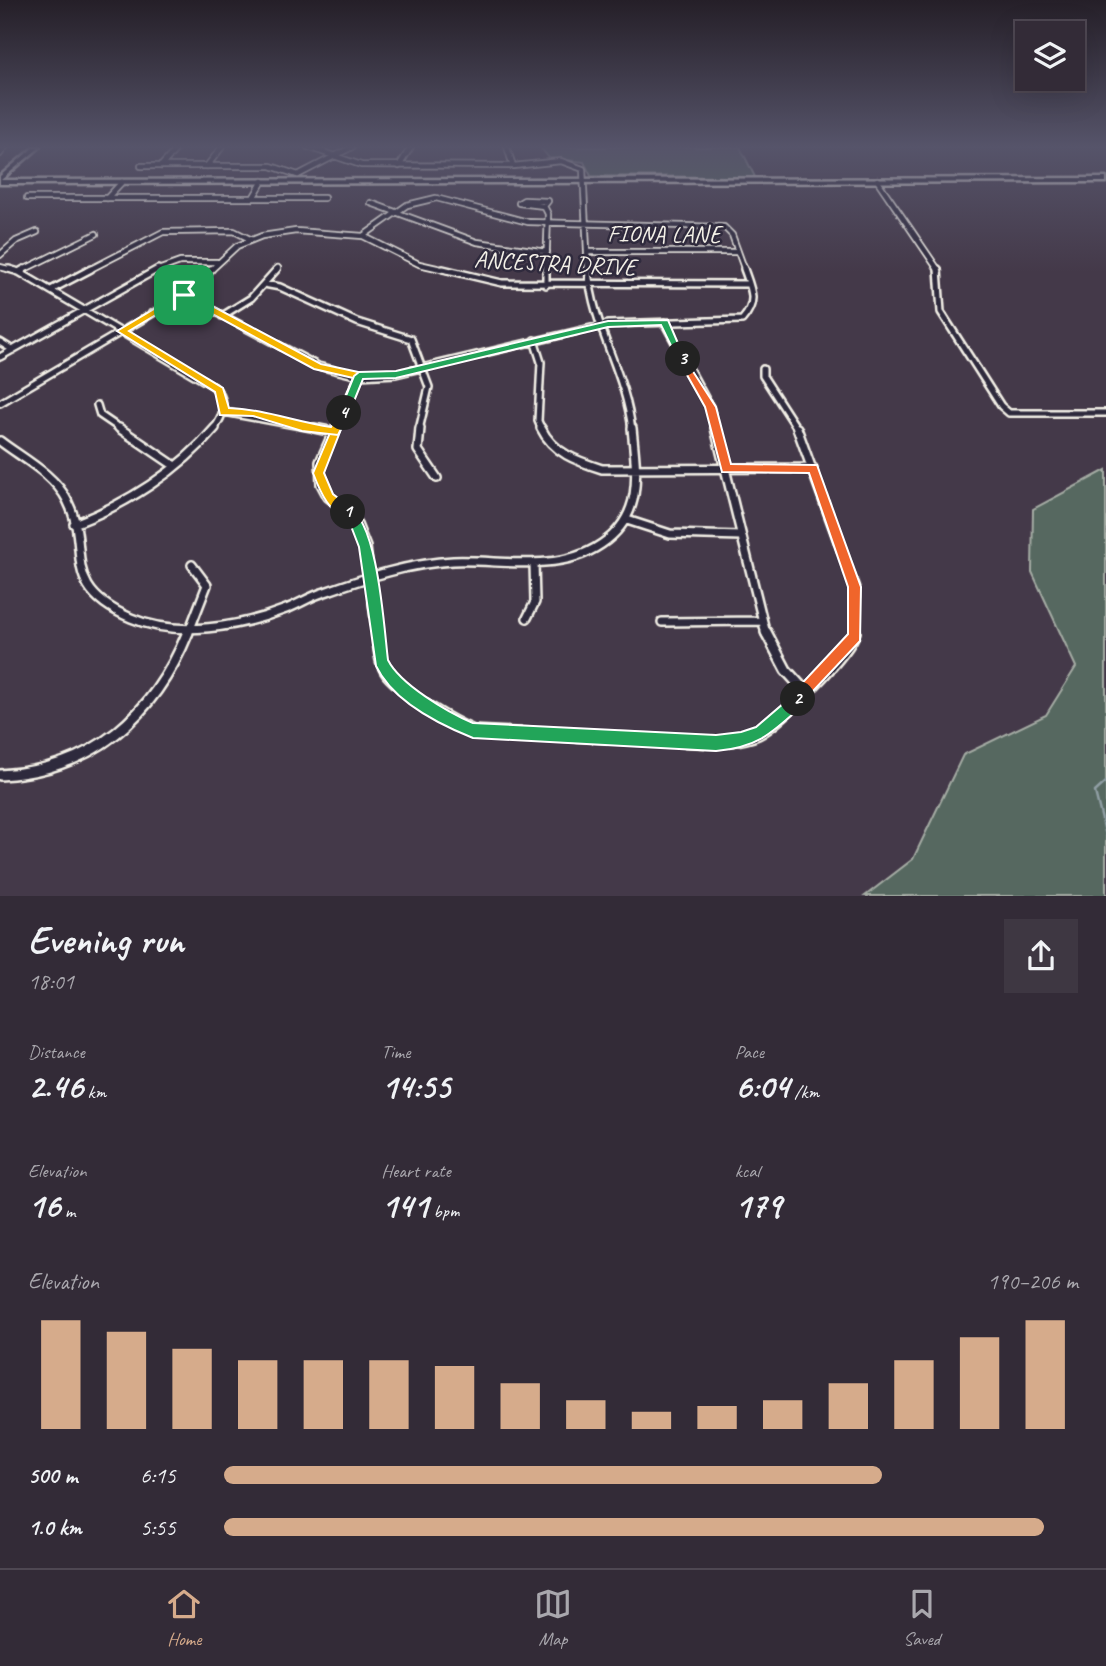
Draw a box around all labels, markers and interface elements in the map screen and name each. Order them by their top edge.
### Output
map controls [1015,21,1085,91]
button: layers [1015,21,1085,91]
street label: FIONA LANE [607,219,724,249]
street label: ANCESTRA DRIVE [473,244,639,282]
pin [154,265,214,325]
icon: arrive [165,276,203,314]
pin: 3 [666,342,700,376]
text: 3 [678,346,687,370]
pin: 4 [326,396,362,430]
text: 4 [339,400,348,424]
pin: 1 [330,494,366,530]
text: 1 [343,499,352,523]
pin: 2 [780,682,816,716]
text: 2 [793,686,802,710]
text: Evening run [28,917,184,964]
button: share [1004,919,1078,993]
text: 18:01 [28,967,74,996]
text: Distance [28,1040,85,1064]
text: Time [381,1040,410,1064]
text: Pace [735,1040,764,1064]
text: 2.46 [28,1064,83,1109]
text: 14:55 [381,1064,450,1109]
text: 6:04 [735,1064,790,1109]
text: km [83,1080,106,1104]
text: /km [790,1080,819,1104]
text: Elevation [28,1159,86,1183]
text: Heart rate [381,1159,451,1183]
text: kcal [735,1159,760,1183]
text: 16 [28,1183,60,1228]
text: 141 [381,1183,429,1228]
text: 179 [735,1183,781,1228]
text: m [60,1199,76,1223]
text: bpm [429,1199,459,1223]
text: Elevation [28,1267,99,1296]
text: 190–206 m [987,1267,1078,1296]
text: 500 m [28,1461,77,1490]
text: 6:15 [140,1461,176,1490]
text: 1.0 km [28,1513,82,1542]
text: 5:55 [140,1513,176,1542]
tab: Home [165,1585,203,1651]
tab: Map [534,1585,572,1651]
tab: Saved [903,1585,941,1651]

